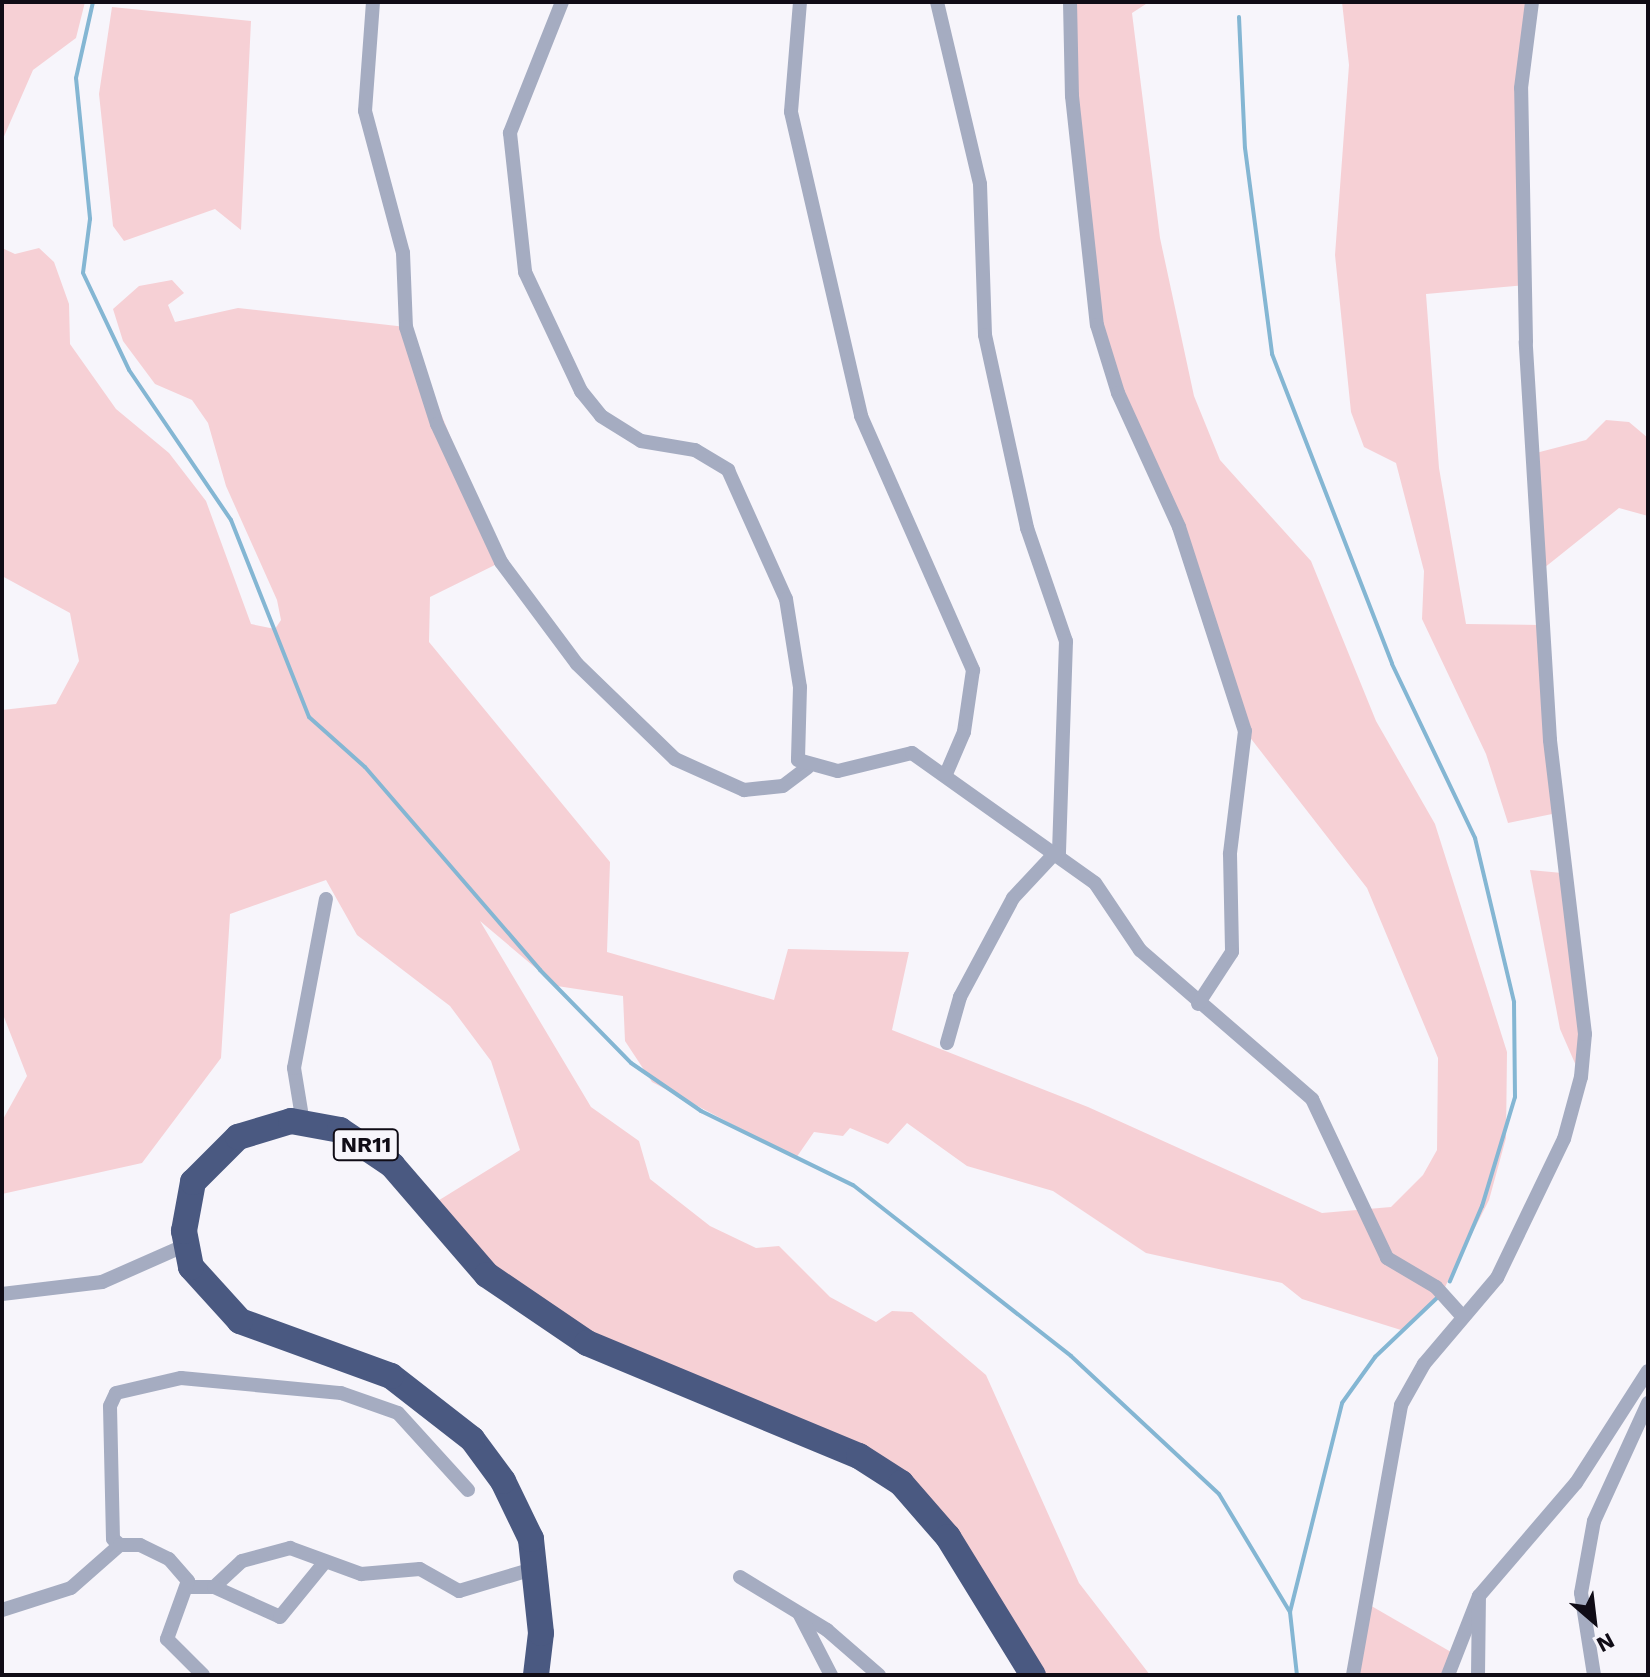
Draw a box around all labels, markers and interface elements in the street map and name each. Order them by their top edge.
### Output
road number: NR11 [332,1127,400,1163]
north arrow [1554,1581,1634,1661]
text: N [1592,1628,1619,1657]

